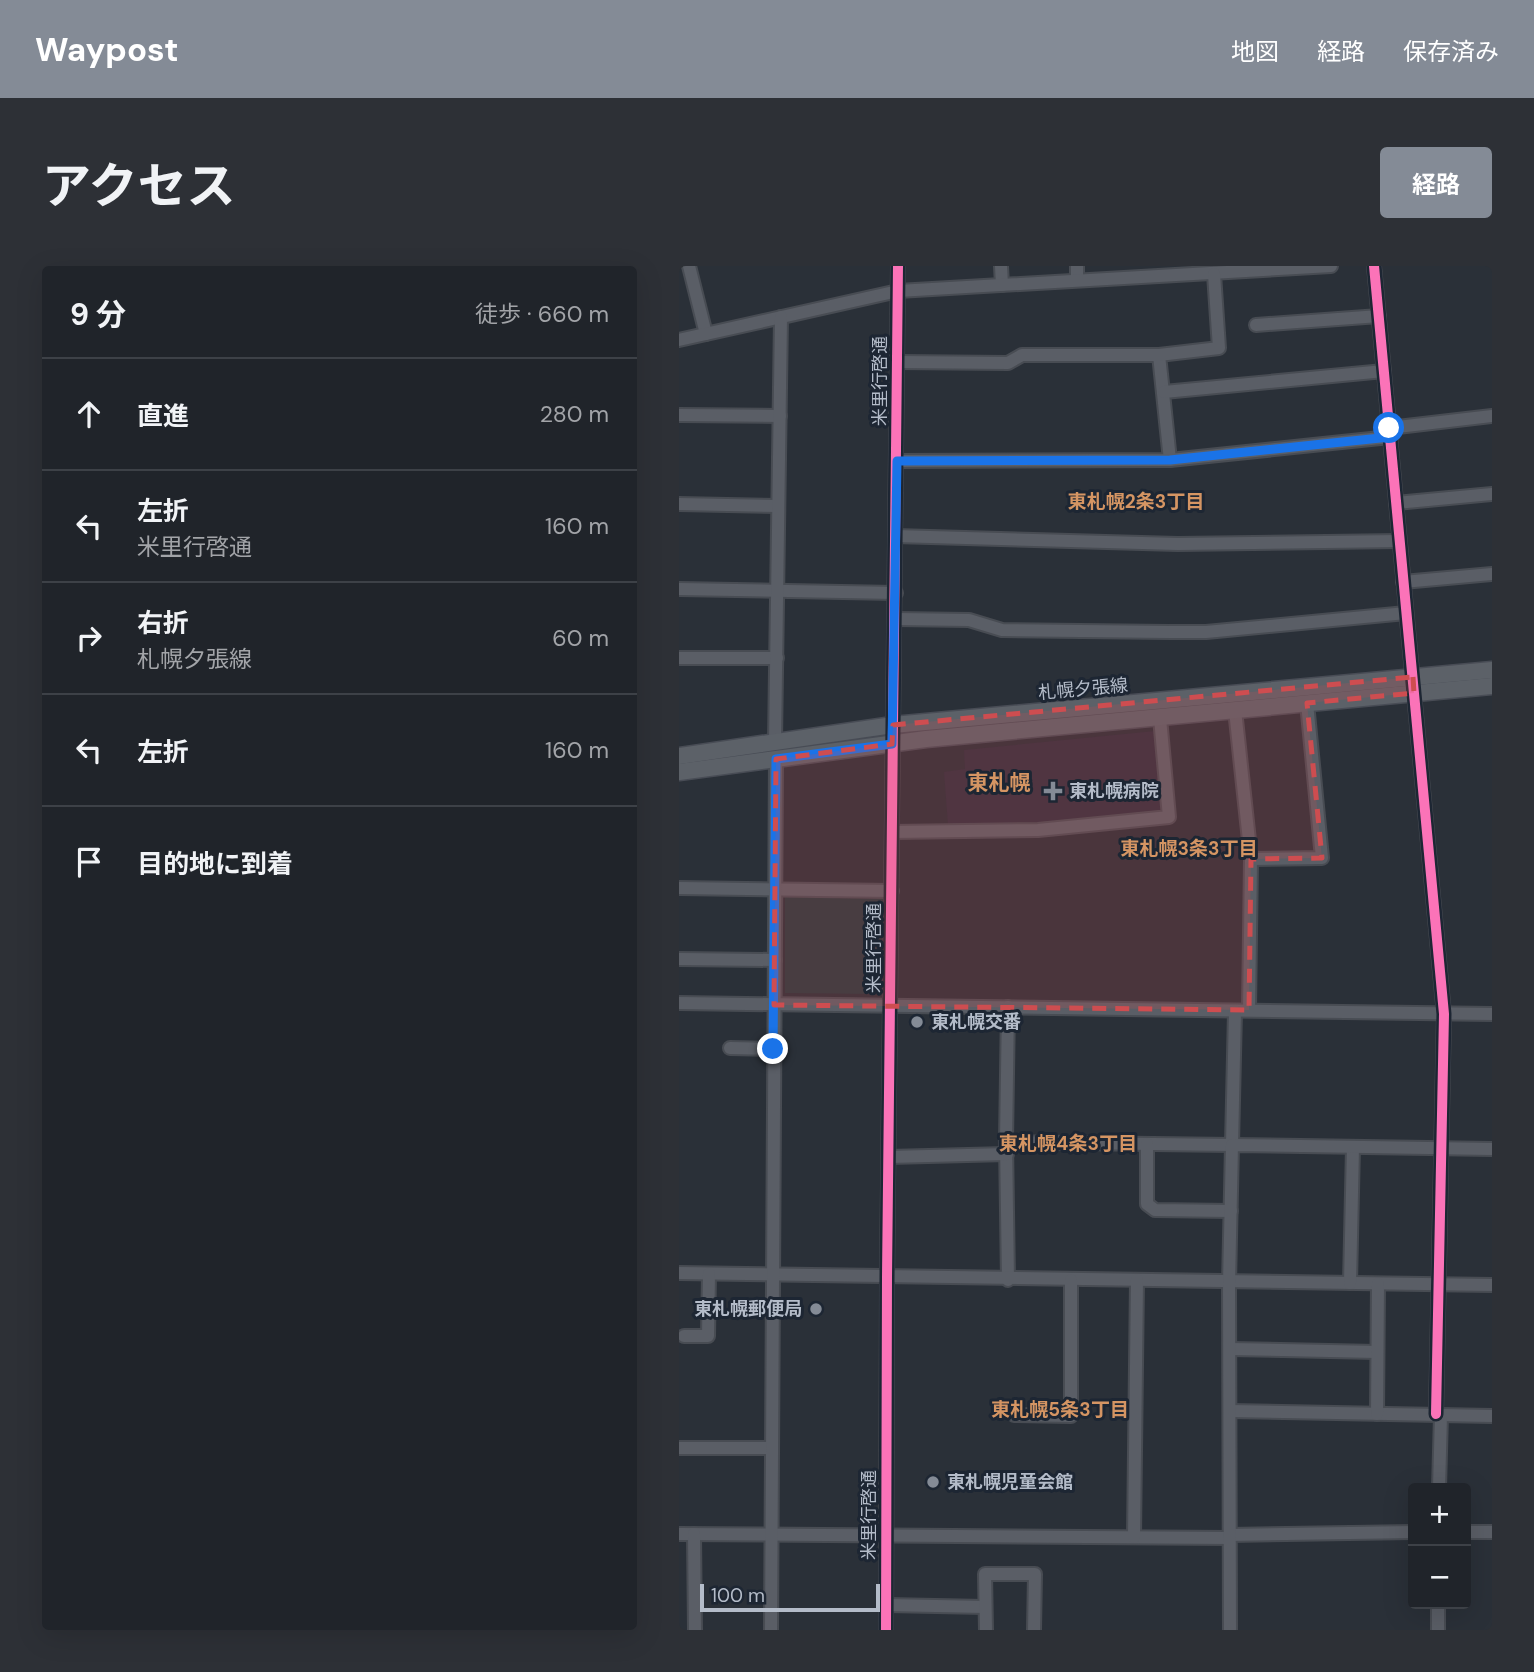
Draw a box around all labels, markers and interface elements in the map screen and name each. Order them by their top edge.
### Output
text: Waypost [35,28,178,71]
text: 地図 [1231,36,1279,67]
text: 経路 [1317,36,1365,67]
text: 保存済み [1403,36,1499,67]
button: 経路 [1380,147,1492,218]
text: アクセス [42,154,236,218]
text: 9 分 [70,295,126,334]
text: 徒歩 · 660 m [475,299,609,329]
street label: 米里行啓通 [868,336,892,426]
icon: ahead [70,395,108,433]
text: 直進 [137,399,189,433]
text: 280 m [540,399,609,429]
route start [1373,412,1404,443]
district label: 東札幌2条3丁目 [1068,489,1204,514]
text: 左折 [137,494,189,528]
icon: left [70,507,108,545]
text: 160 m [545,511,609,541]
text: 米里行啓通 [137,532,252,562]
text: 右折 [137,606,189,640]
icon: right [70,619,108,657]
text: 60 m [552,623,609,653]
text: 札幌夕張線 [137,644,252,674]
street label: 札幌夕張線 [1037,673,1129,705]
icon: left [70,731,108,769]
text: 左折 [137,735,189,769]
text: 160 m [545,735,609,765]
district label: 東札幌 [968,769,1031,797]
place label: 東札幌病院 [1069,779,1159,803]
marker: 東札幌病院 [1043,781,1063,801]
district label: 東札幌3条3丁目 [1121,836,1257,861]
icon: arrive [70,843,108,881]
text: 目的地に到着 [137,847,293,881]
street label: 米里行啓通 [862,903,886,993]
place label: 東札幌交番 [931,1010,1021,1034]
marker: 東札幌交番 [909,1014,925,1030]
route end [757,1033,788,1064]
district label: 東札幌4条3丁目 [999,1131,1137,1156]
place label: 東札幌郵便局 [694,1297,802,1321]
marker: 東札幌郵便局 [808,1301,824,1317]
district label: 東札幌5条3丁目 [991,1397,1129,1422]
street label: 米里行啓通 [857,1470,881,1560]
place label: 東札幌児童会館 [947,1470,1073,1494]
marker: 東札幌児童会館 [925,1474,941,1490]
map controls [1408,1483,1471,1609]
button: + [1408,1483,1471,1546]
button: − [1408,1546,1471,1609]
scale bar [700,1581,880,1613]
text: 100 m [711,1583,765,1608]

